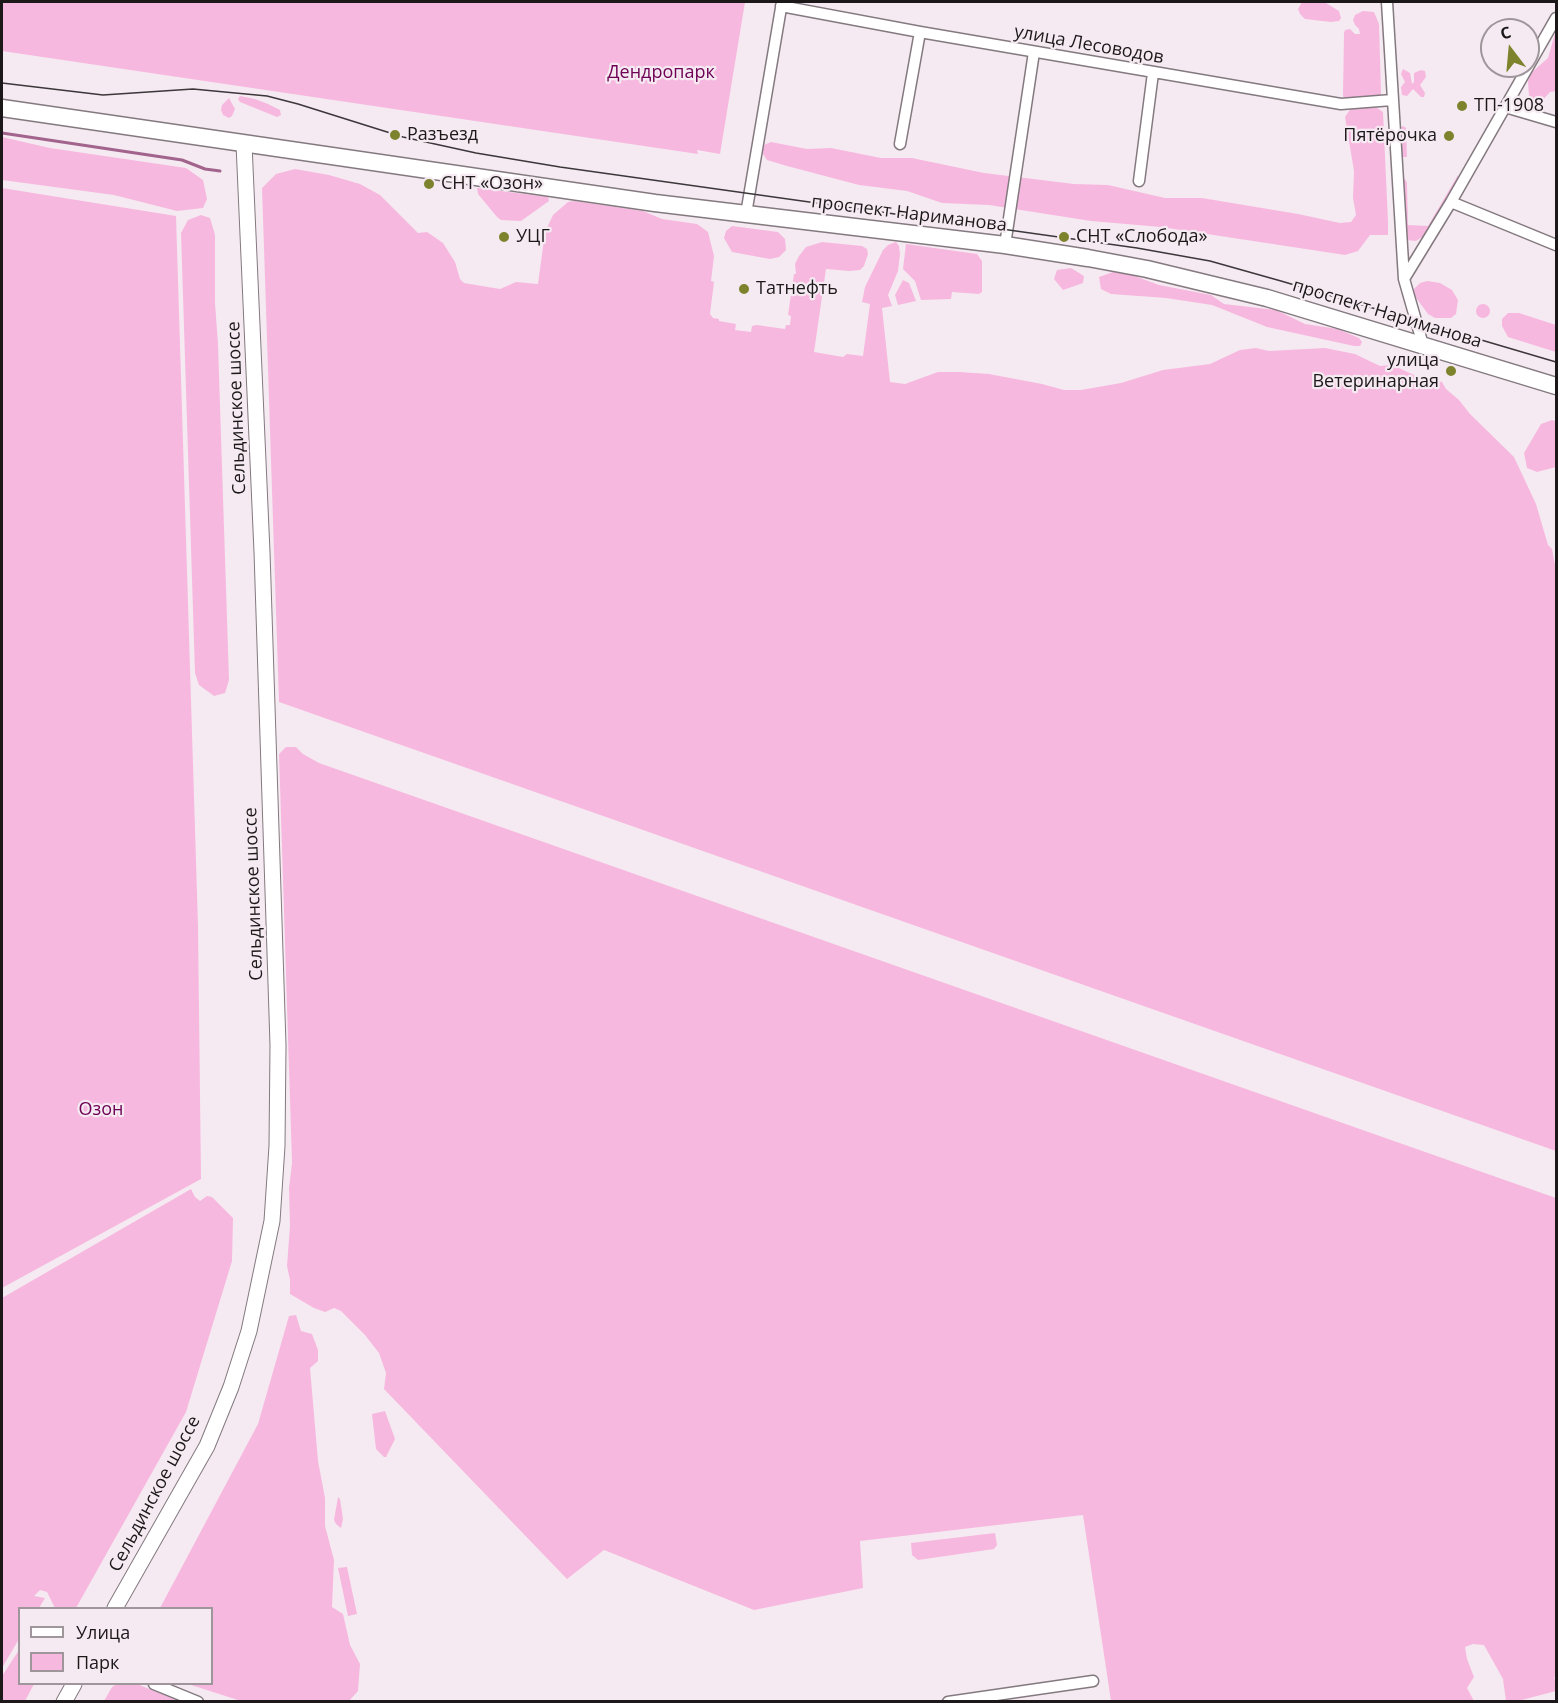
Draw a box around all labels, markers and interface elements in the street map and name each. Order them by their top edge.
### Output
north arrow [1480,18,1540,78]
street label: улица Лесоводов [1012,21,1166,69]
text: С [1498,21,1514,45]
park label: Дендропарк [607,62,715,84]
place label: ТП-1908 [1474,95,1544,117]
marker: ТП-1908 [1455,99,1469,113]
place label: Разъезд [407,124,478,146]
place label: Пятёрочка [1343,125,1437,147]
marker: Разъезд [388,128,402,142]
marker: Пятёрочка [1442,129,1456,143]
place label: СНТ «Озон» [441,173,543,195]
marker: СНТ «Озон» [422,177,436,191]
street label: проспект Нариманова [810,191,1008,237]
place label: УЦГ [516,226,550,248]
place label: СНТ «Слобода» [1076,226,1207,248]
marker: УЦГ [497,230,511,244]
marker: СНТ «Слобода» [1057,230,1071,244]
street label: проспект Нариманова [1290,275,1484,353]
place label: Татнефть [756,278,838,300]
marker: Татнефть [737,282,751,296]
street label: Сельдинское шоссе [223,321,251,495]
place label: улица Ветеринарная [1312,350,1439,392]
marker: улица Ветеринарная [1444,364,1458,378]
street label: Сельдинское шоссе [240,807,268,981]
park label: Озон [79,1099,123,1121]
street label: Сельдинское шоссе [105,1412,205,1576]
legend [18,1607,213,1685]
text: Улица [76,1620,130,1644]
text: Парк [76,1650,119,1674]

